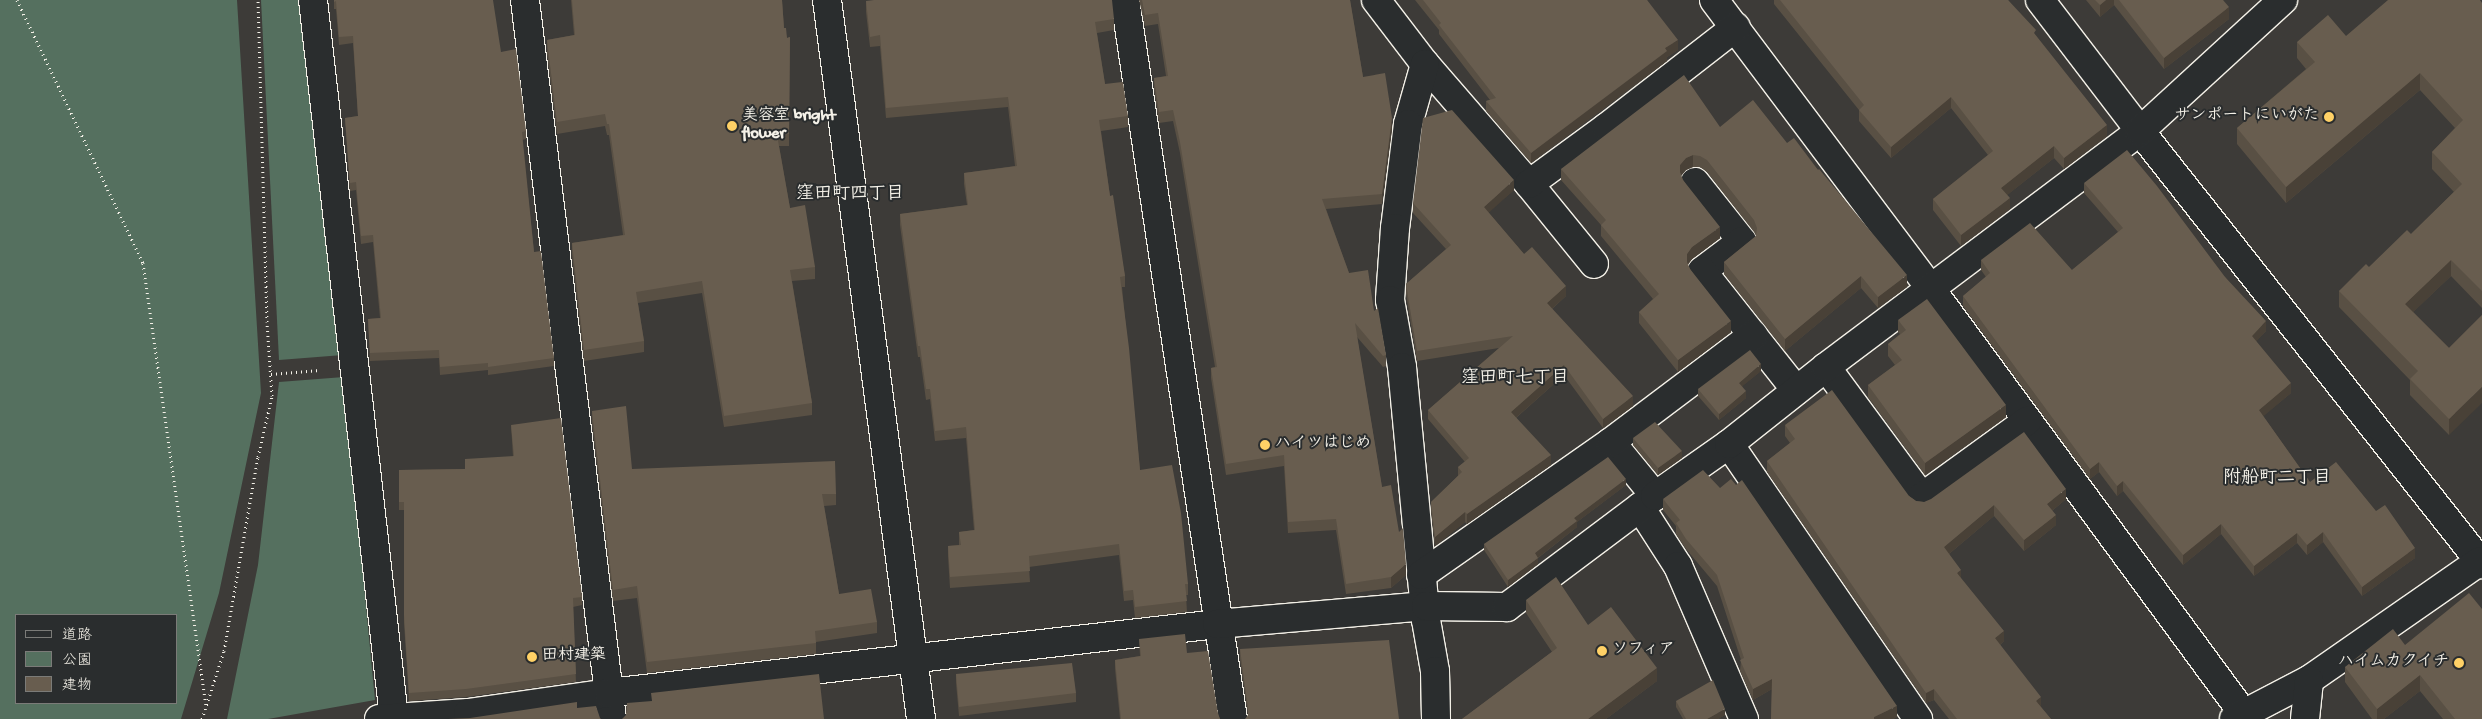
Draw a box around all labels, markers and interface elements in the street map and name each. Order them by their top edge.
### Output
place label: 美容室 bright flower [742,107,836,145]
place label: サンポートにいがた [2175,107,2319,127]
marker: サンポートにいがた [2323,111,2335,123]
marker: 美容室 bright flower [726,120,738,132]
district label: 窪田町四丁目 [796,184,904,206]
district label: 窪田町七丁目 [1461,368,1569,390]
place label: ハイツはじめ [1275,435,1371,455]
marker: ハイツはじめ [1259,439,1271,451]
district label: 附船町二丁目 [2223,468,2331,490]
legend [15,614,178,704]
text: 道路 [62,627,92,645]
place label: ソフィア [1612,641,1676,661]
marker: ソフィア [1596,645,1608,657]
place label: 田村建築 [542,647,606,667]
marker: 田村建築 [526,651,538,663]
text: 公園 [62,652,92,670]
place label: ハイムカクイチ [2337,653,2449,673]
marker: ハイムカクイチ [2453,657,2465,669]
text: 建物 [62,677,92,695]

